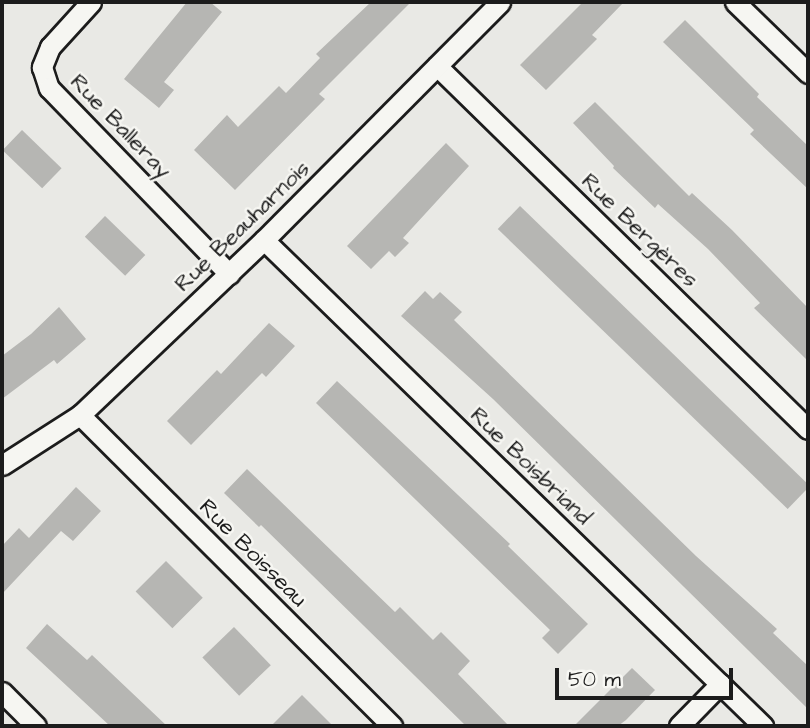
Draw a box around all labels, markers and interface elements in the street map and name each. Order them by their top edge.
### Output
street label: Rue Balleray [64,68,178,184]
street label: Rue Beauharnois [169,155,315,297]
street label: Rue Bergères [576,167,704,293]
street label: Rue Boisbriand [465,401,597,531]
street label: Rue Boisseau [193,493,313,613]
scale bar [558,654,736,698]
text: 50 m [568,665,621,694]

